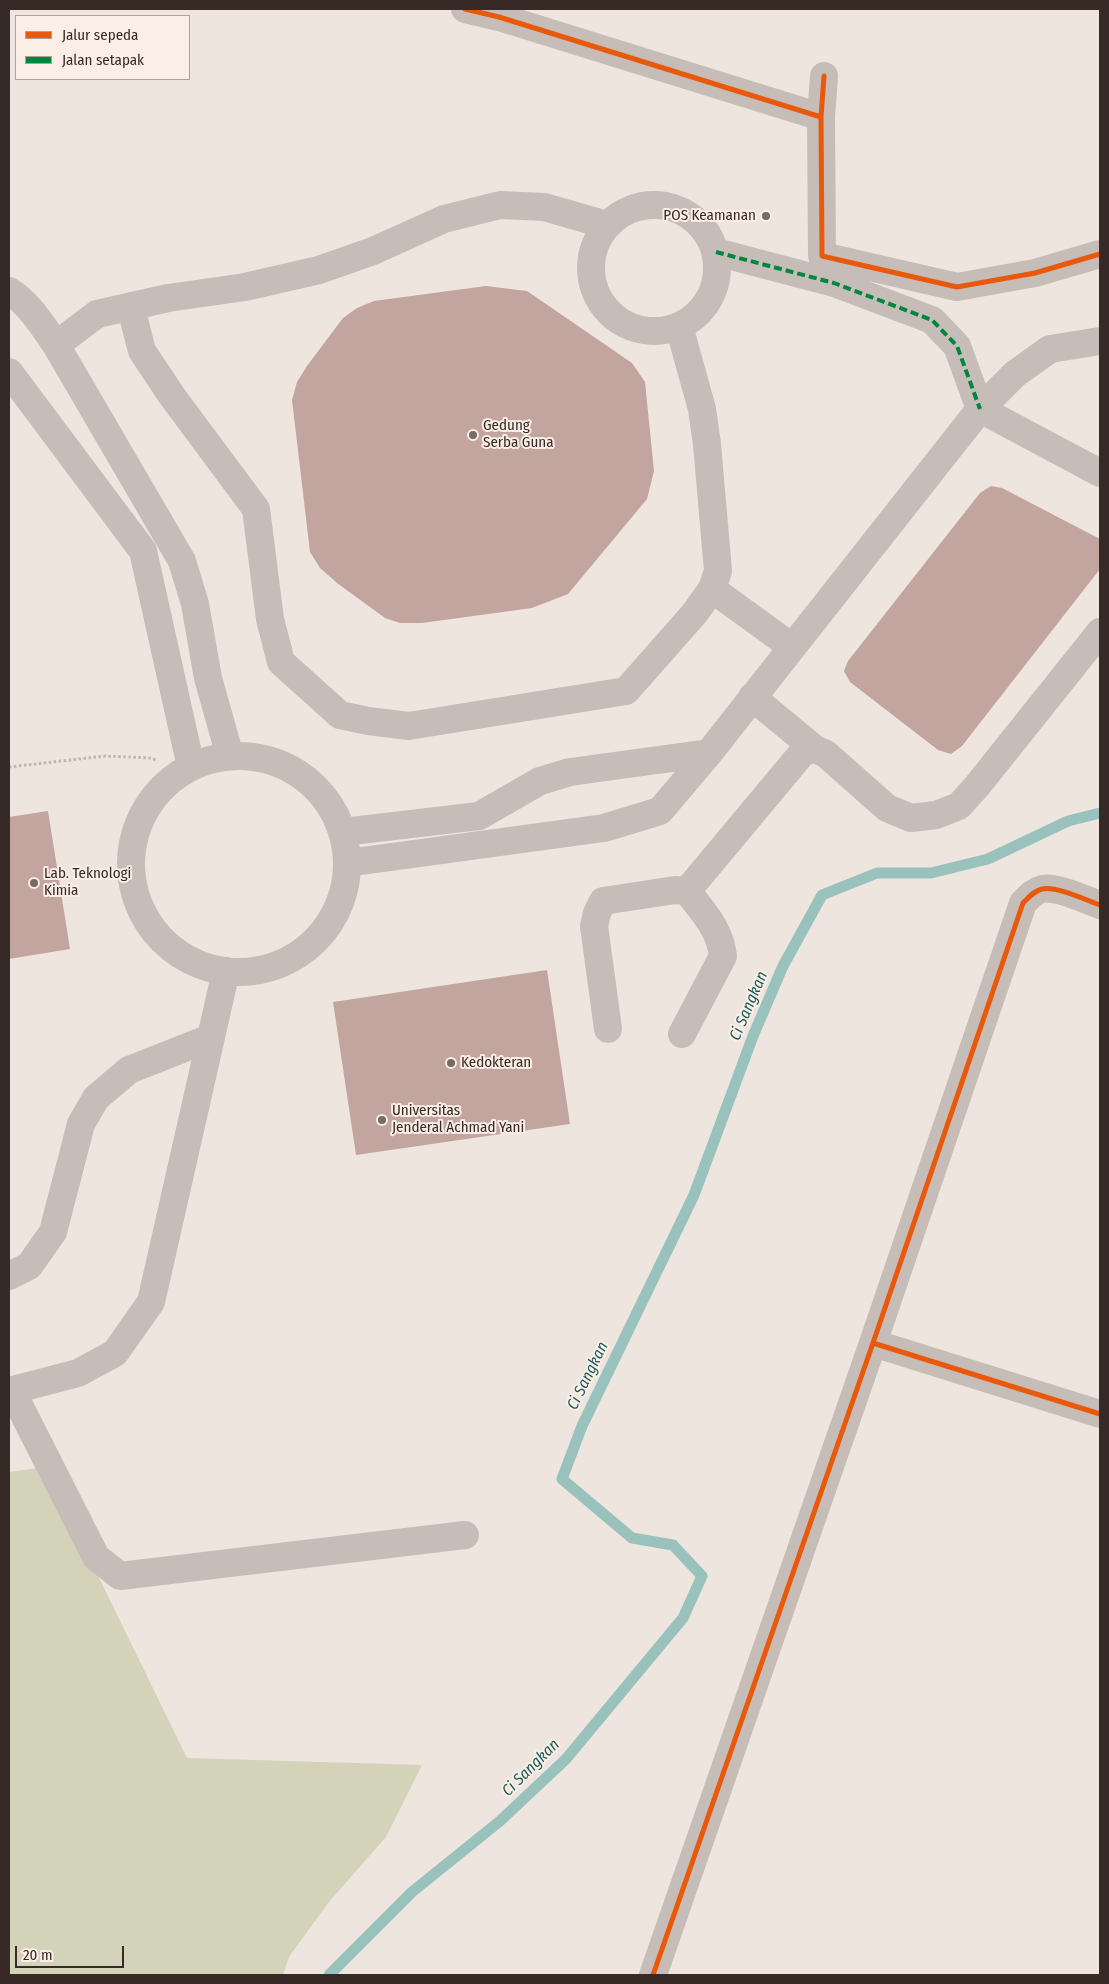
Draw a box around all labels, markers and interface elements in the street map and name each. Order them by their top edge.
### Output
legend [15,15,190,80]
text: Jalur sepeda [62,26,138,44]
text: Jalan setapak [62,51,144,69]
place label: POS Keamanan [663,207,756,225]
marker: POS Keamanan [760,210,772,222]
place label: Gedung Serba Guna [483,417,553,452]
marker: Gedung Serba Guna [467,429,479,441]
place label: Lab. Teknologi Kimia [44,865,131,900]
marker: Lab. Teknologi Kimia [28,877,40,889]
water label: Ci Sangkan [726,969,772,1043]
place label: Kedokteran [461,1054,531,1072]
marker: Kedokteran [445,1057,457,1069]
place label: Universitas Jenderal Achmad Yani [392,1102,524,1137]
marker: Universitas Jenderal Achmad Yani [376,1114,388,1126]
water label: Ci Sangkan [563,1339,613,1413]
water label: Ci Sangkan [498,1735,564,1801]
scale bar [18,1936,126,1968]
text: 20 m [23,1946,53,1964]

